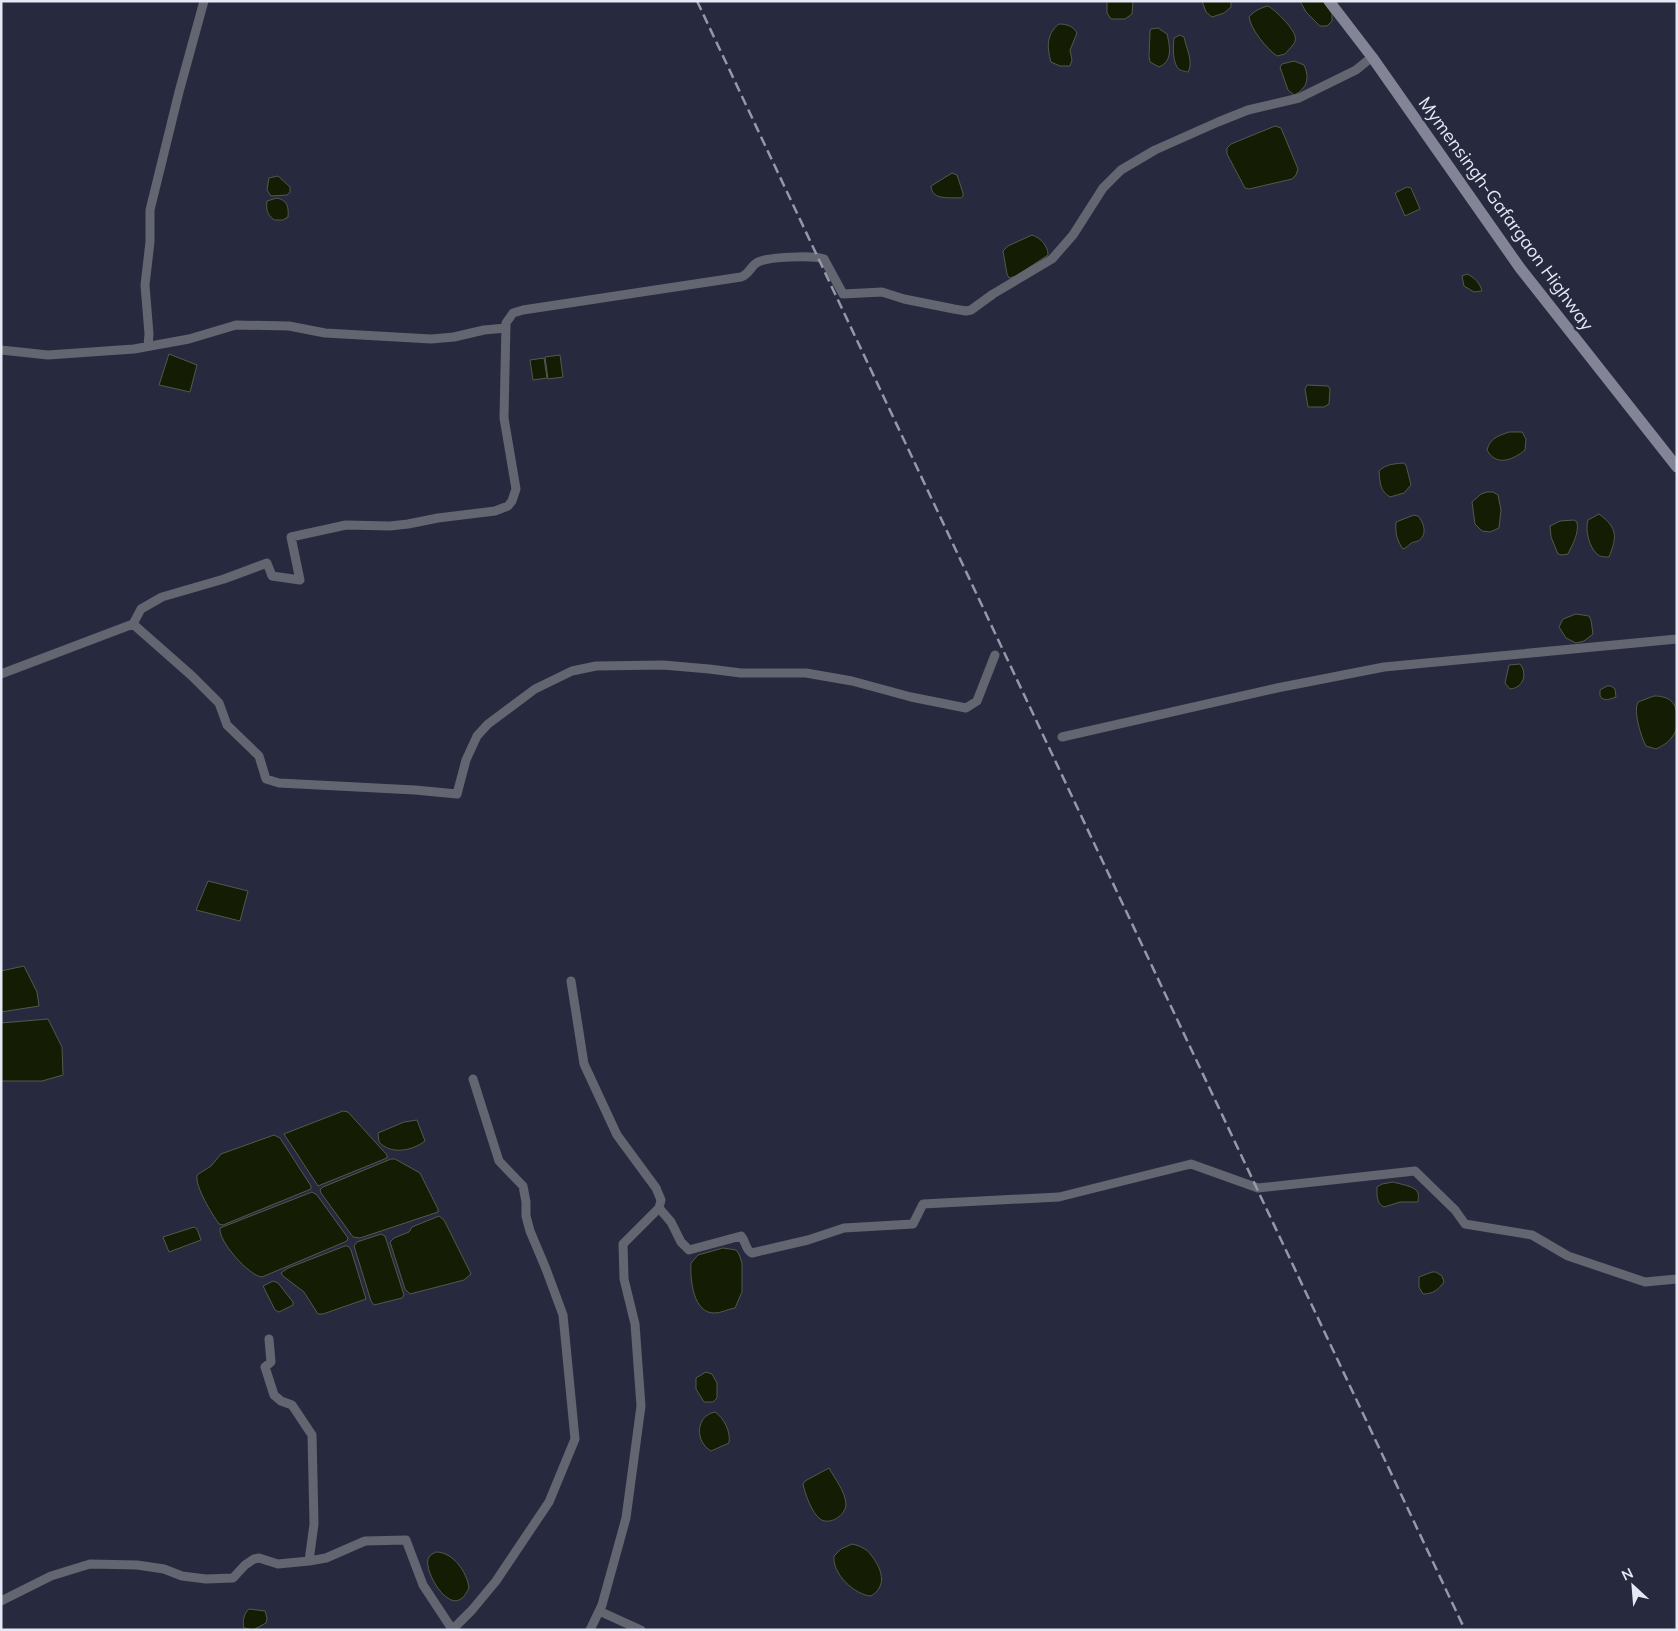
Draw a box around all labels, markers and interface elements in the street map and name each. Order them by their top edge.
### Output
street label: Mymensingh-Gafargaon Highway [1414,92,1599,335]
north arrow [1608,1561,1658,1611]
text: N [1619,1564,1636,1585]

